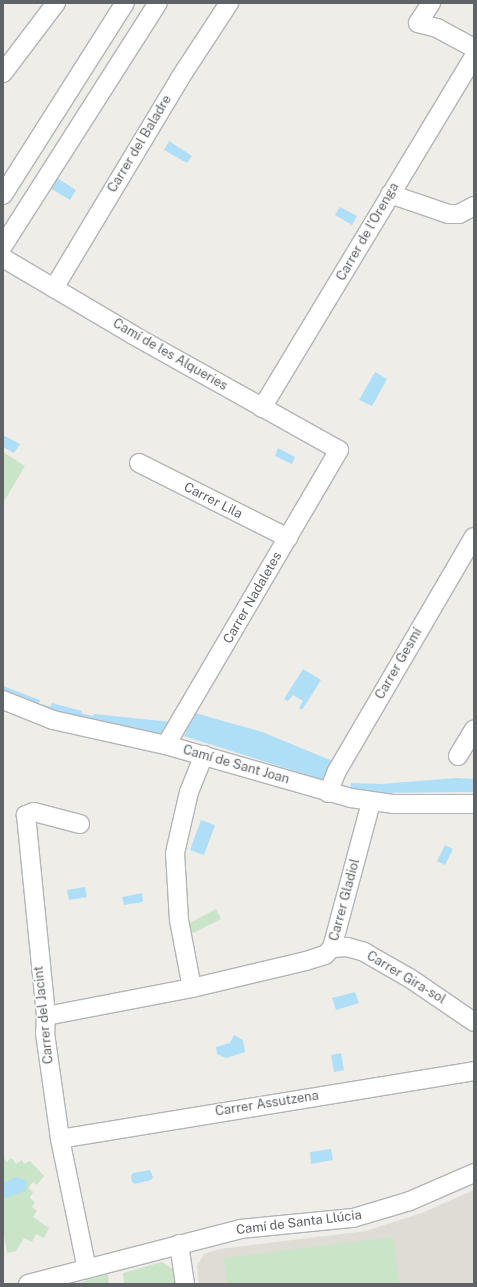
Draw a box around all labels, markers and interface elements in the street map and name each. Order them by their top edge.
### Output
street label: Carrer del Baladre [105,92,175,196]
street label: Carrer de l'Orenga [334,180,402,284]
street label: Camí de les Alqueries [110,316,230,394]
street label: Carrer Lila [181,480,245,522]
street label: Carrer Nadaletes [220,549,286,647]
street label: Carrer Gesmí [372,626,426,702]
street label: Camí de Sant Joan [181,742,291,788]
street label: Carrer Gladiol [327,857,363,943]
street label: Carrer Gira-sol [364,948,448,1008]
street label: Carrer del Jacint [31,965,57,1065]
street label: Carrer Assutzena [214,1088,320,1120]
street label: Camí de Santa Llúcia [235,1208,363,1238]

